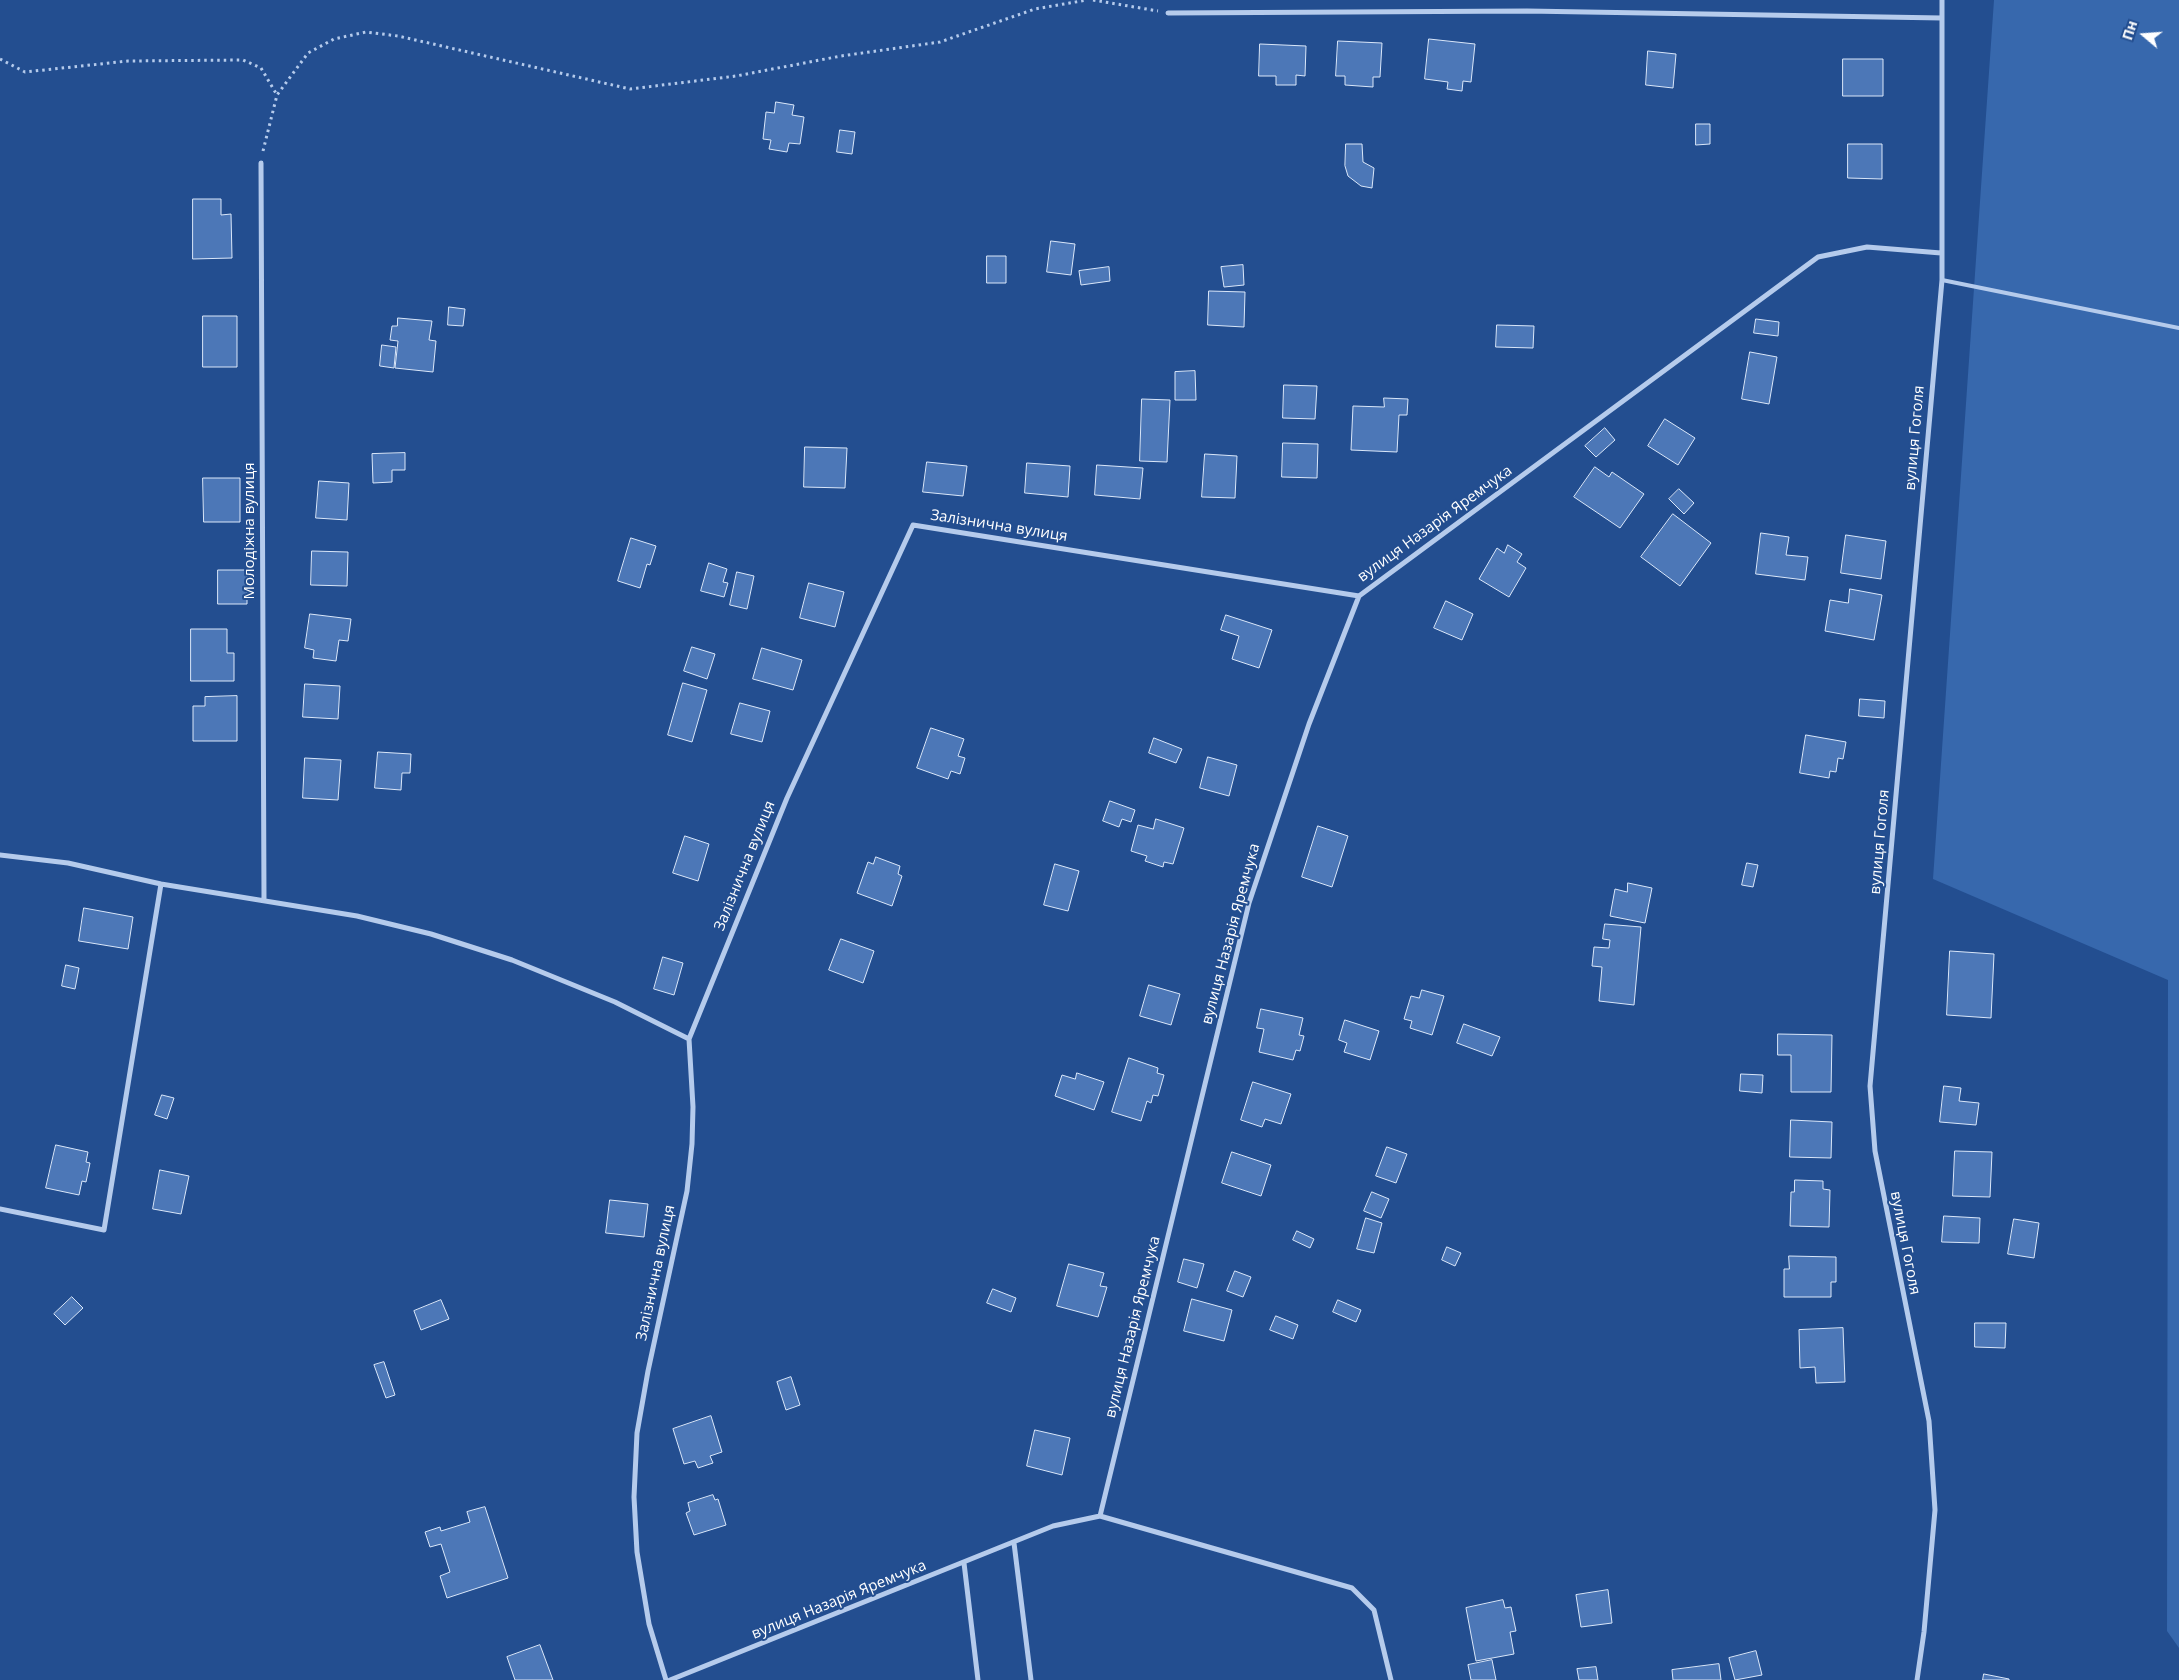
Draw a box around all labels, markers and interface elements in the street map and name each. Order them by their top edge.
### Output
north arrow [2119,10,2169,60]
text: Пн [2117,18,2141,43]
street label: вулиця Гоголя [1901,385,1929,491]
street label: Молодіжна вулиця [241,462,259,600]
street label: вулиця Назарія Яремчука [1354,462,1516,586]
street label: Залізнична вулиця [929,506,1069,546]
street label: вулиця Гоголя [1866,789,1894,895]
street label: Залізнична вулиця [711,798,779,934]
street label: вулиця Назарія Яремчука [1198,841,1264,1027]
street label: вулиця Гоголя [1886,1190,1924,1296]
street label: Залізнична вулиця [633,1203,679,1343]
street label: вулиця Назарія Яремчука [1102,1234,1164,1420]
street label: вулиця Назарія Яремчука [749,1557,929,1643]

